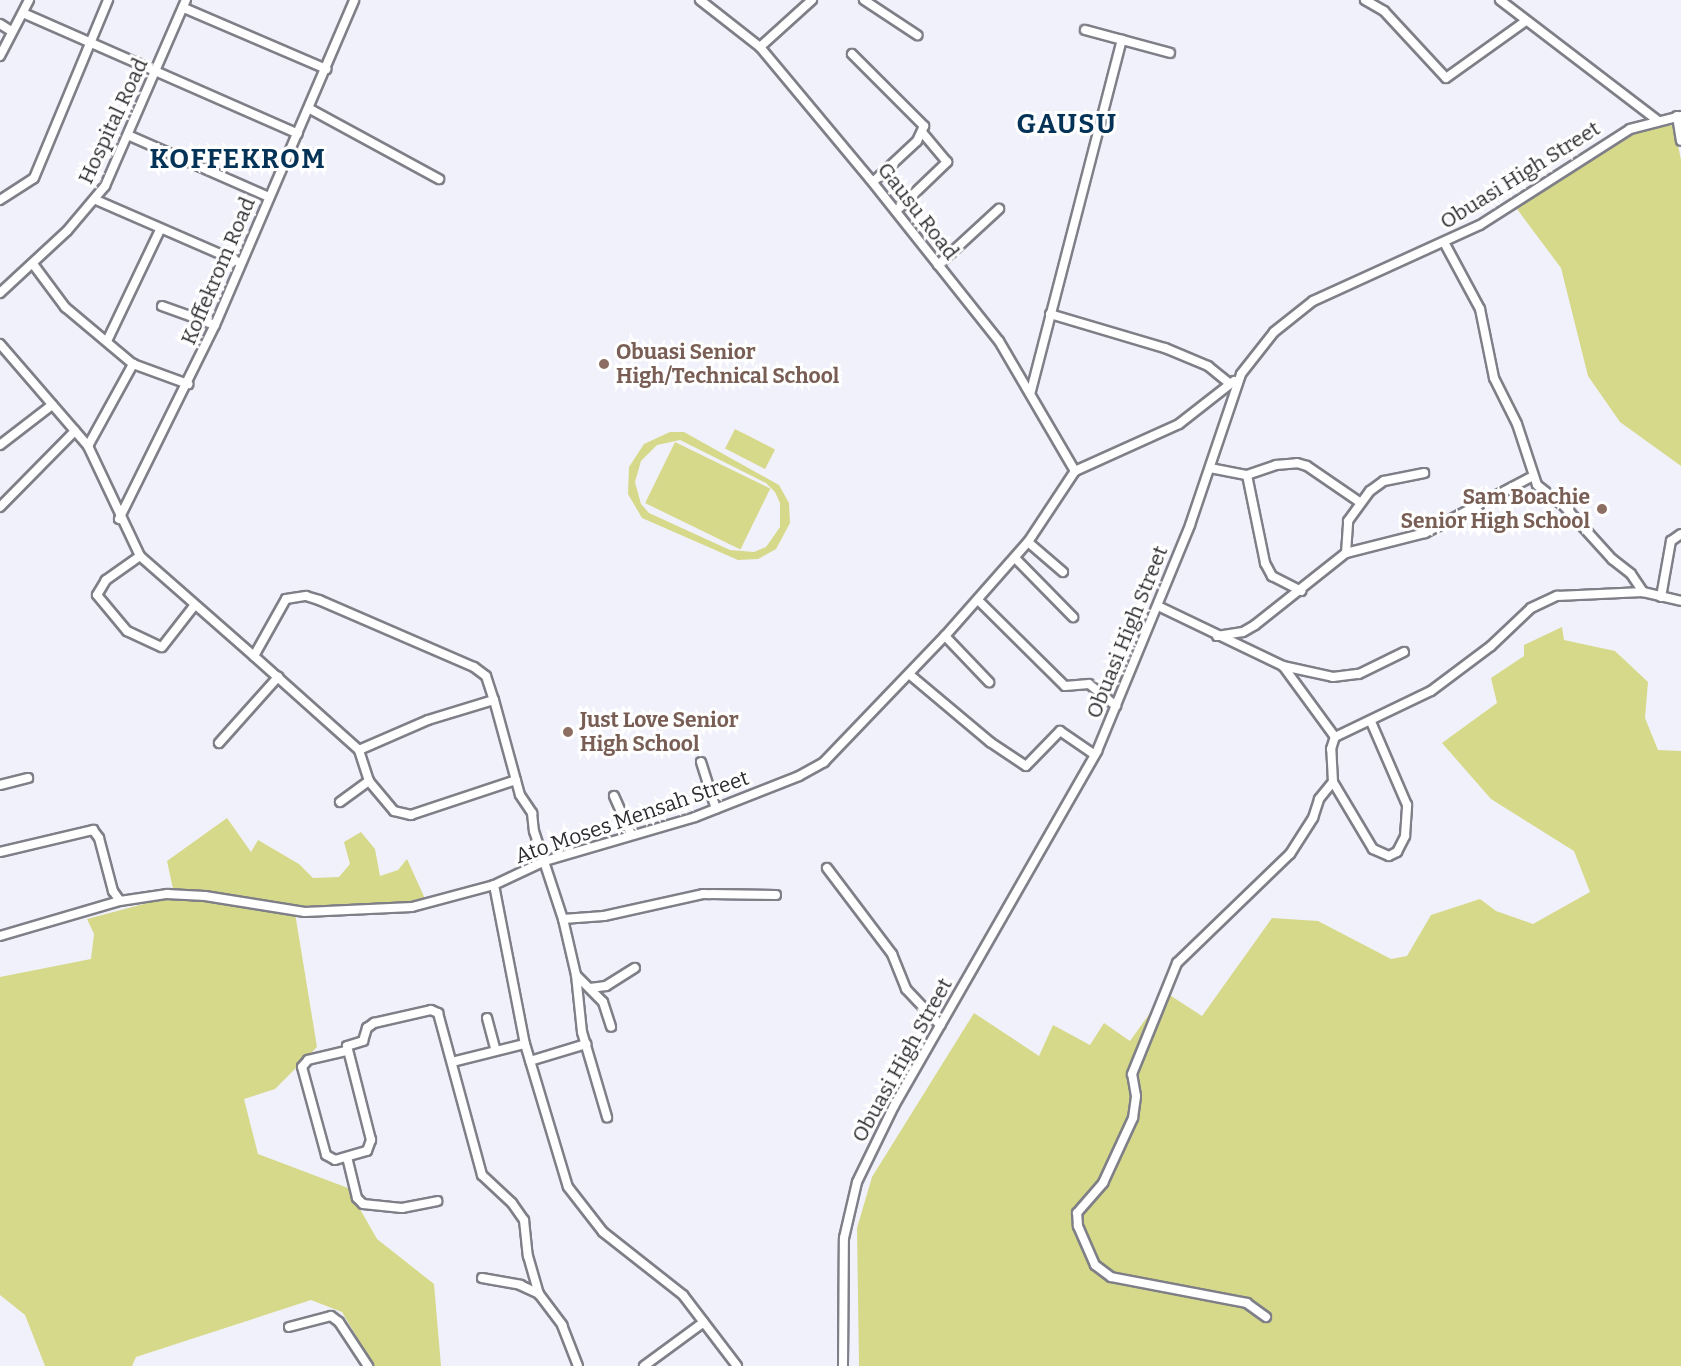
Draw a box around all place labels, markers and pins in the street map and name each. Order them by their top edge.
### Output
place label: Obuasi Senior High/Technical School [616,339,839,389]
marker: Obuasi Senior High/Technical School [597,357,611,371]
place label: Sam Boachie Senior High School [1401,484,1590,534]
marker: Sam Boachie Senior High School [1595,502,1609,516]
place label: Just Love Senior High School [580,707,739,757]
marker: Just Love Senior High School [561,725,575,739]

